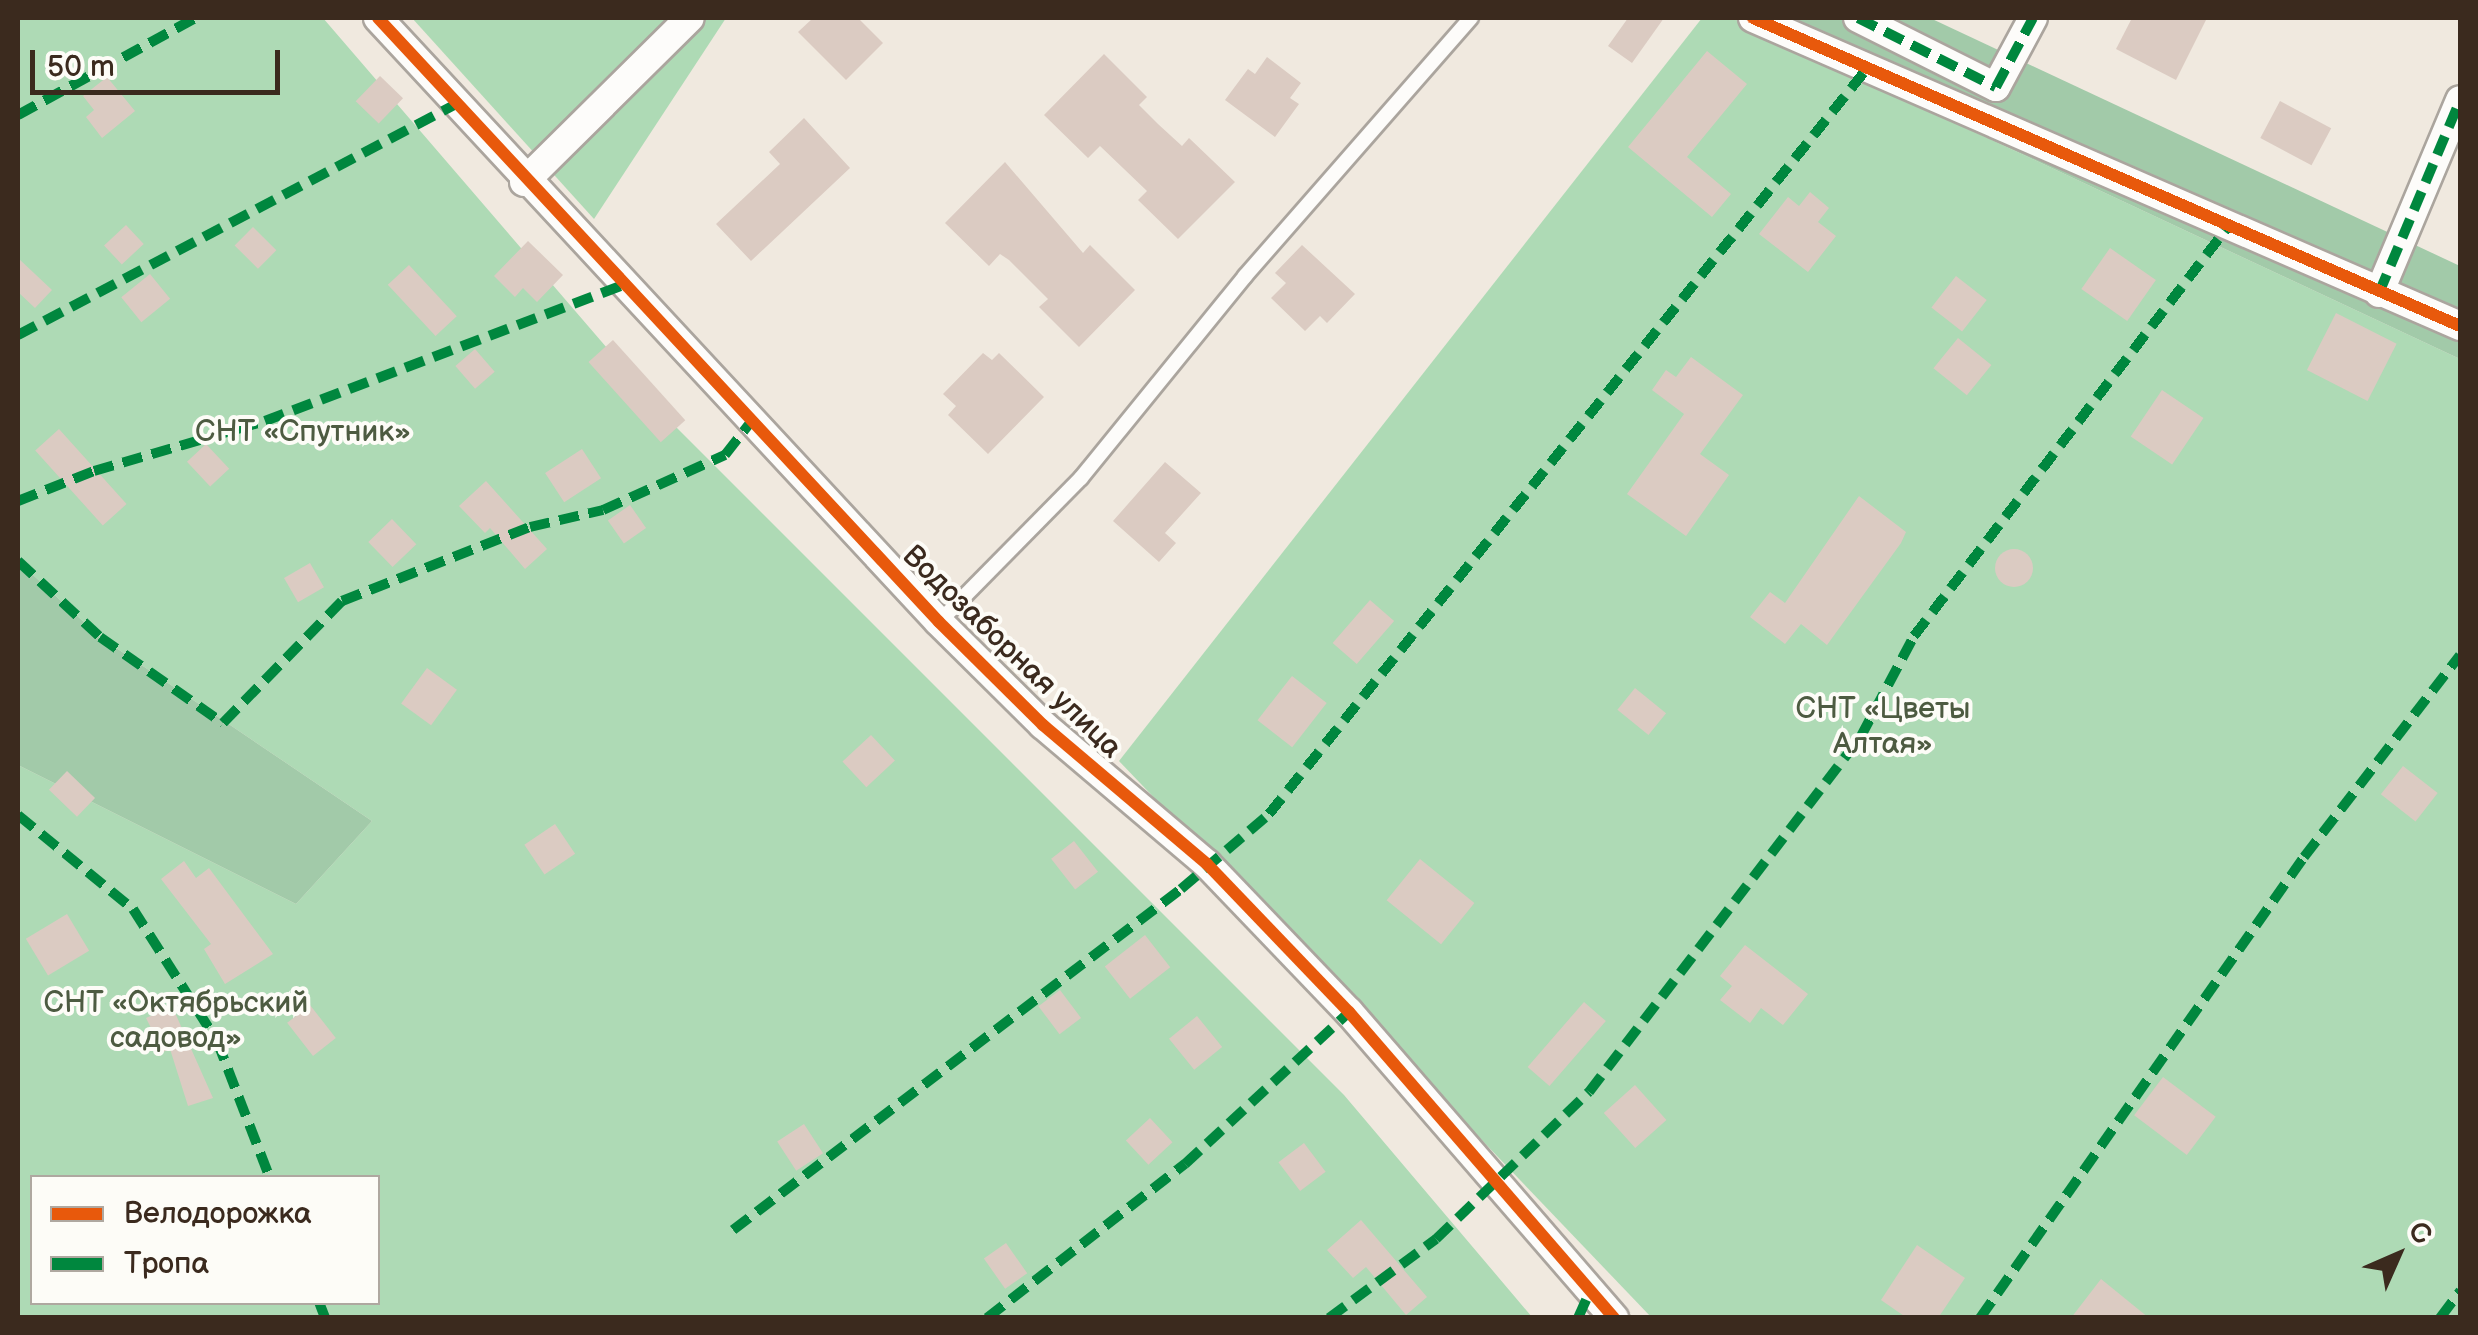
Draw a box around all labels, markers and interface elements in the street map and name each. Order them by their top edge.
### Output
scale bar [35,30,285,92]
text: 50 m [47,49,115,85]
park label: СНТ «Спутник» [195,414,411,450]
street label: Водозаборная улица [895,538,1129,766]
park label: СНТ «Цветы Алтая» [1796,691,1970,762]
park label: СНТ «Октябрьский садовод» [44,985,308,1056]
legend [30,1175,380,1305]
text: Велодорожка [124,1196,312,1232]
north arrow [2348,1205,2448,1305]
text: С [2401,1215,2438,1252]
text: Тропа [124,1246,209,1282]

